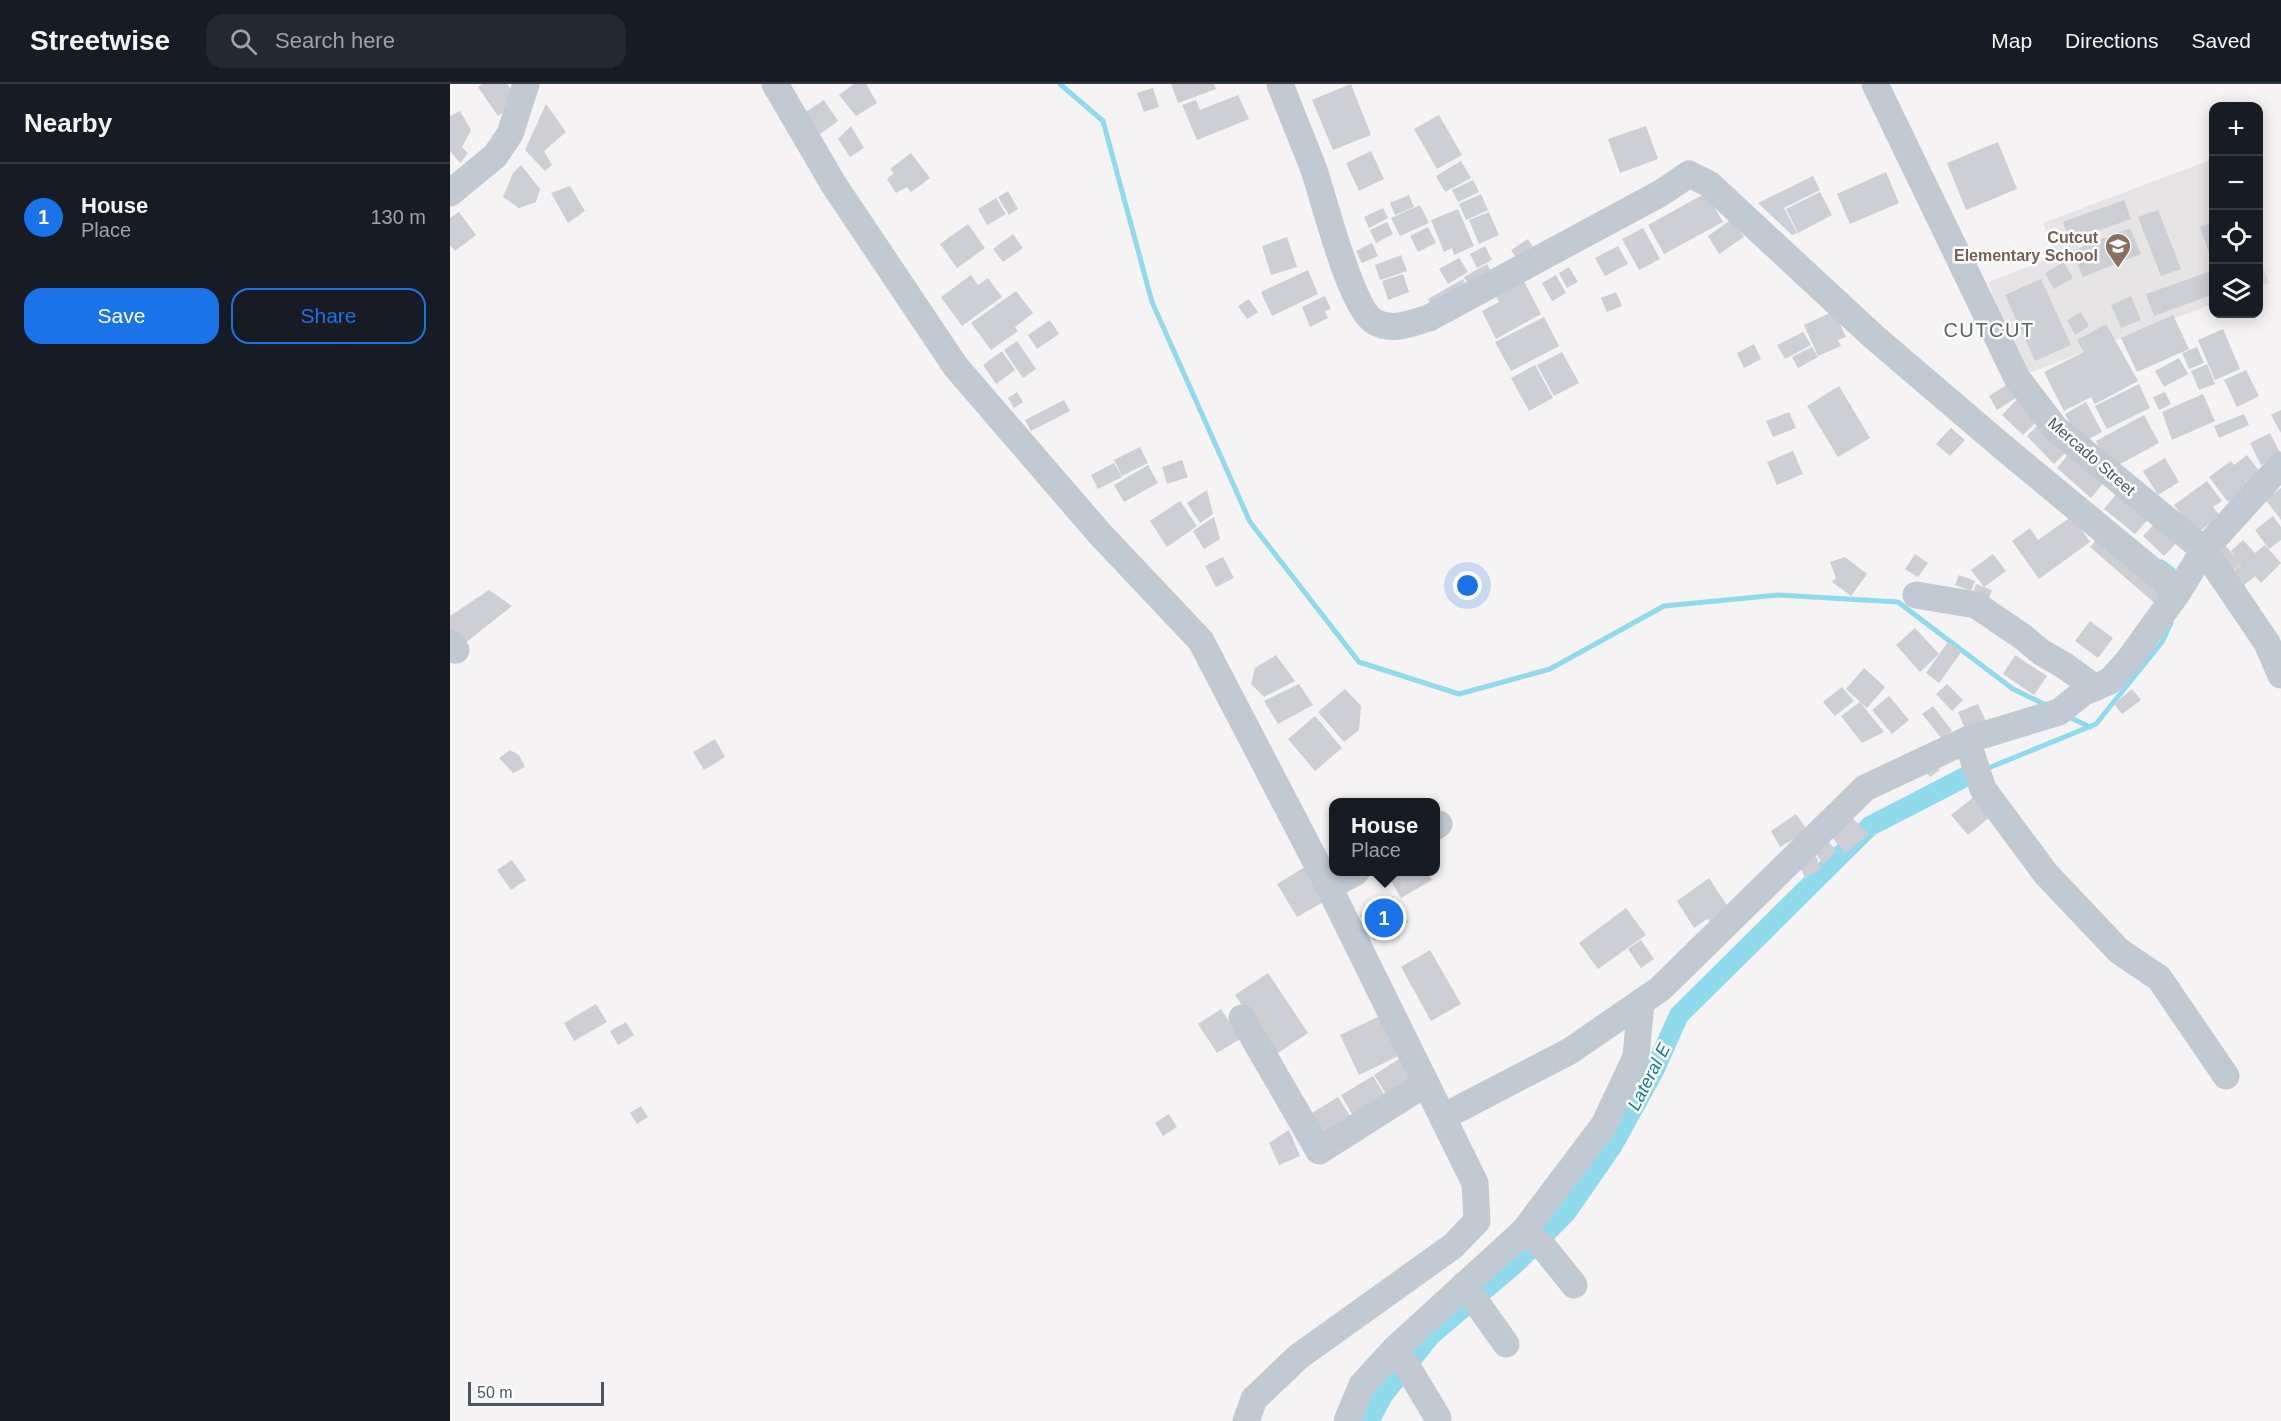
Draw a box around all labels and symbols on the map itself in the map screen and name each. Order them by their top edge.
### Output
place label: Cutcut Elementary School [1954,229,2099,264]
school or university icon: Cutcut Elementary School [2103,231,2133,269]
district label: CUTCUT [1943,319,2035,341]
street label: Mercado Street [2045,414,2139,499]
your location [1453,571,1482,600]
pin: 1 [1364,896,1404,940]
water label: Lateral E [1624,1039,1675,1114]
scale bar [468,1379,604,1406]

